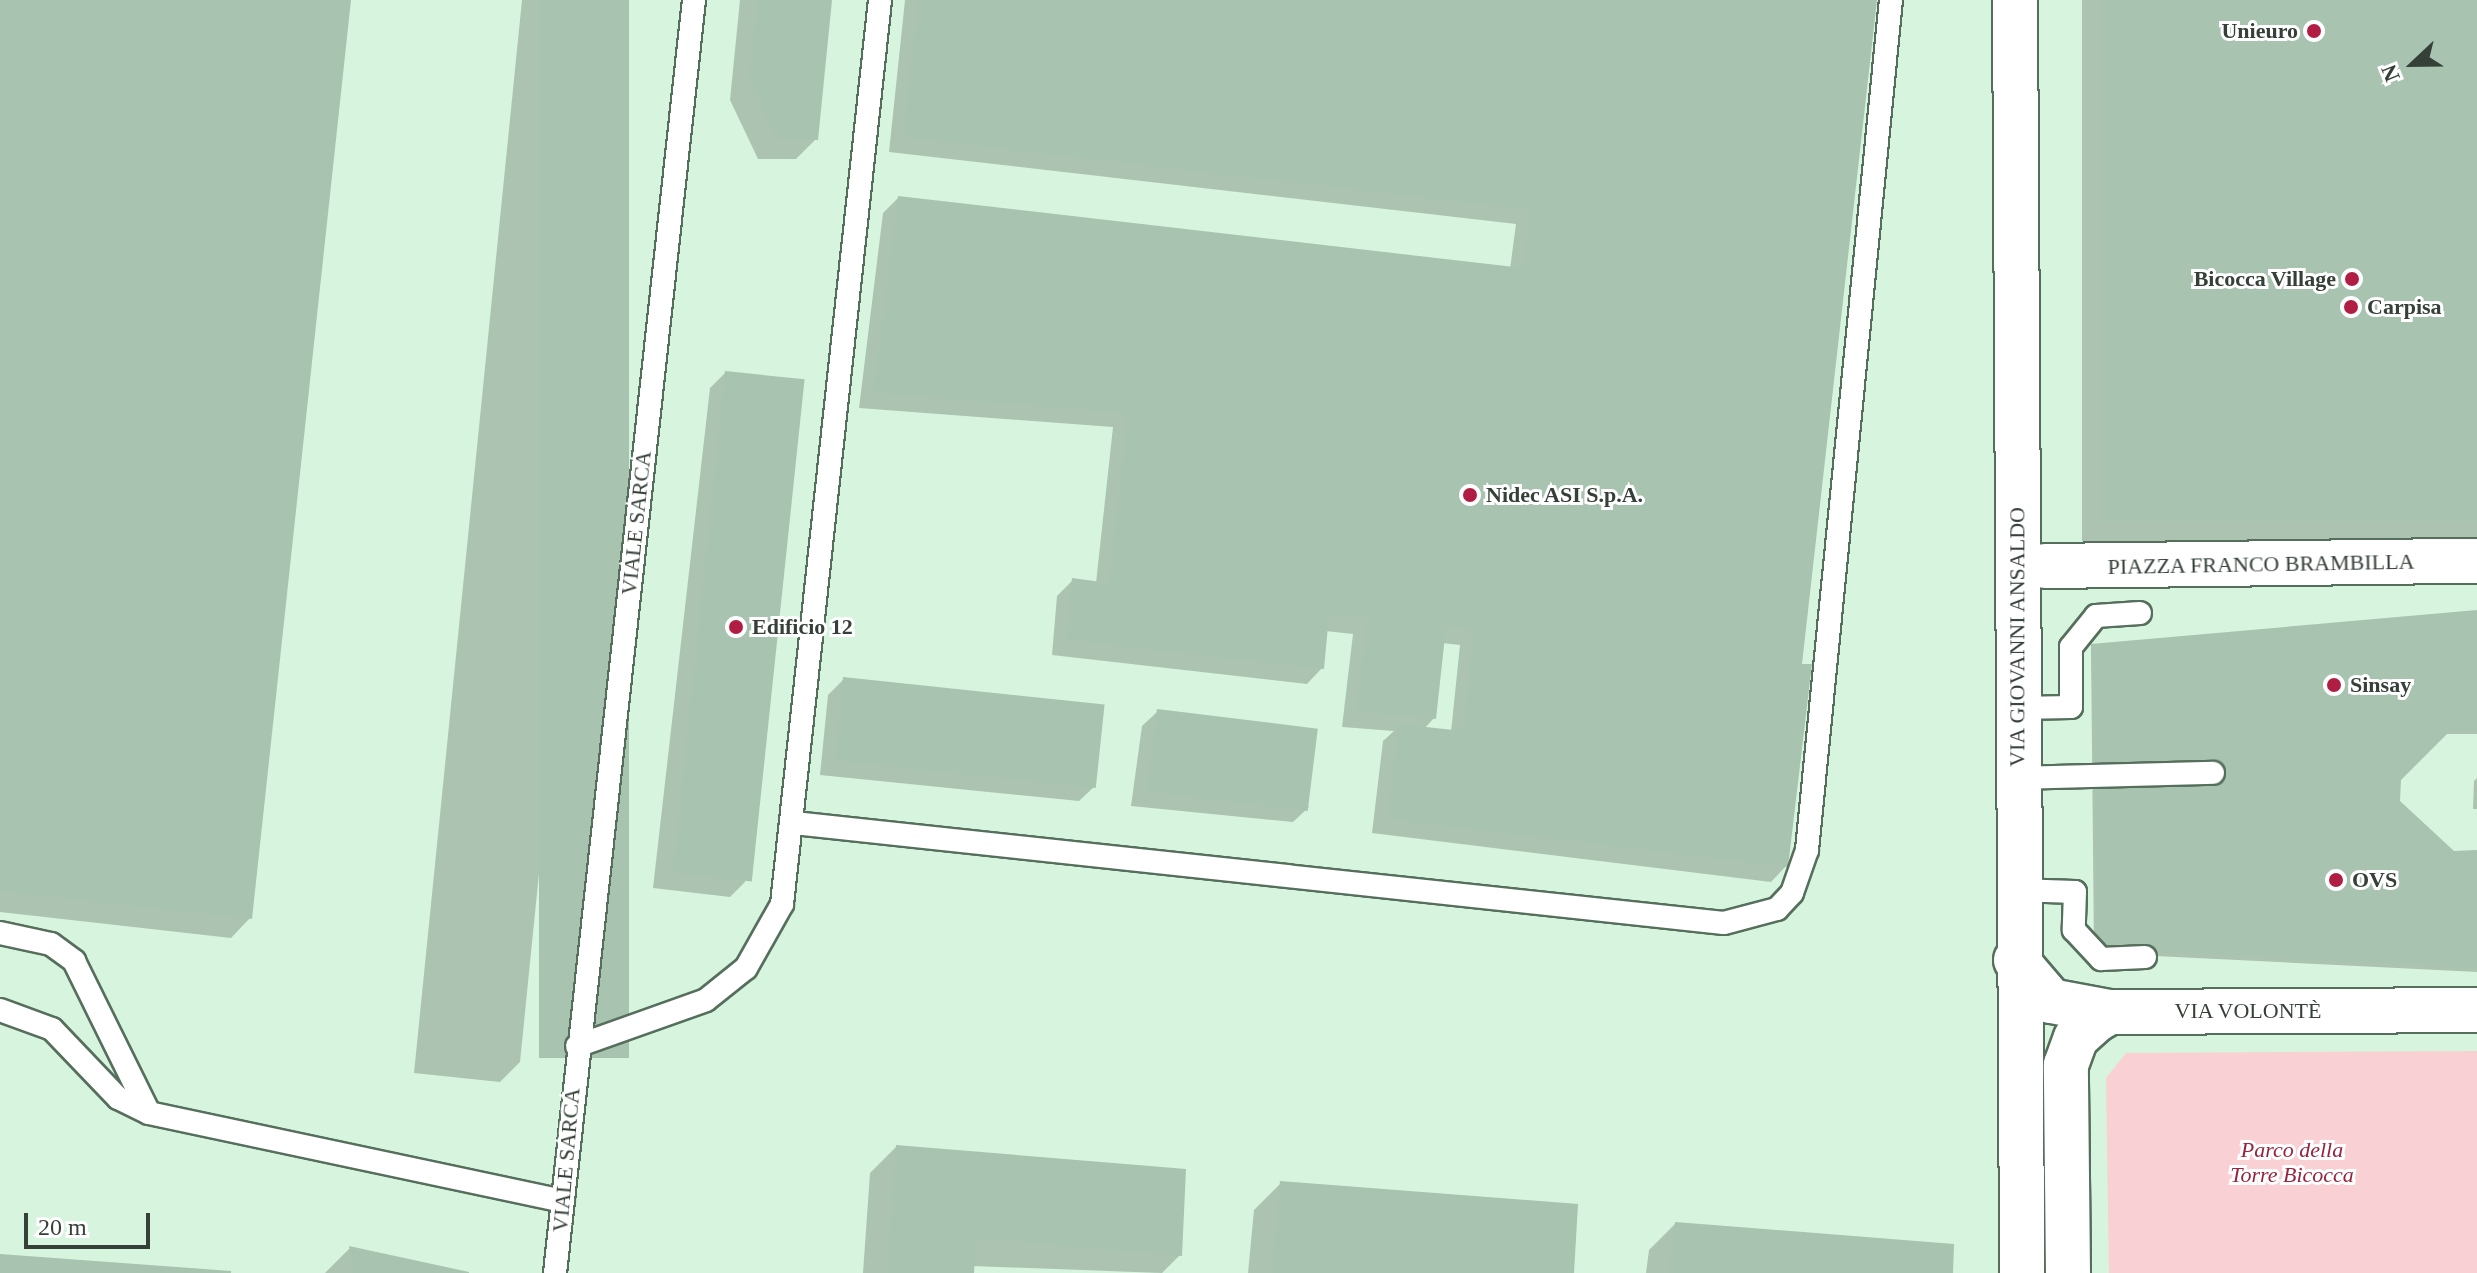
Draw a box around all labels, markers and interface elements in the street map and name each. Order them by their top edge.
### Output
place label: Unieuro [2221,18,2298,44]
marker: Unieuro [2305,22,2323,40]
north arrow [2373,24,2453,104]
text: N [2376,61,2405,85]
place label: Bicocca Village [2193,266,2336,292]
marker: Bicocca Village [2343,270,2361,288]
place label: Carpisa [2367,294,2442,320]
marker: Carpisa [2342,298,2360,316]
street label: VIALE SARCA [615,450,657,596]
place label: Nidec ASI S.p.A. [1486,482,1644,508]
marker: Nidec ASI S.p.A. [1461,486,1479,504]
street label: VIA GIOVANNI ANSALDO [2004,506,2030,768]
street label: PIAZZA FRANCO BRAMBILLA [2107,548,2415,580]
place label: Edificio 12 [752,614,853,640]
marker: Edificio 12 [727,618,745,636]
place label: Sinsay [2350,672,2411,698]
marker: Sinsay [2325,676,2343,694]
place label: OVS [2352,867,2397,893]
marker: OVS [2327,871,2345,889]
street label: VIA VOLONTÈ [2174,998,2322,1024]
street label: VIALE SARCA [547,1087,585,1233]
park label: Parco della Torre Bicocca [2230,1136,2354,1188]
scale bar [28,1197,154,1247]
text: 20 m [38,1214,87,1240]

